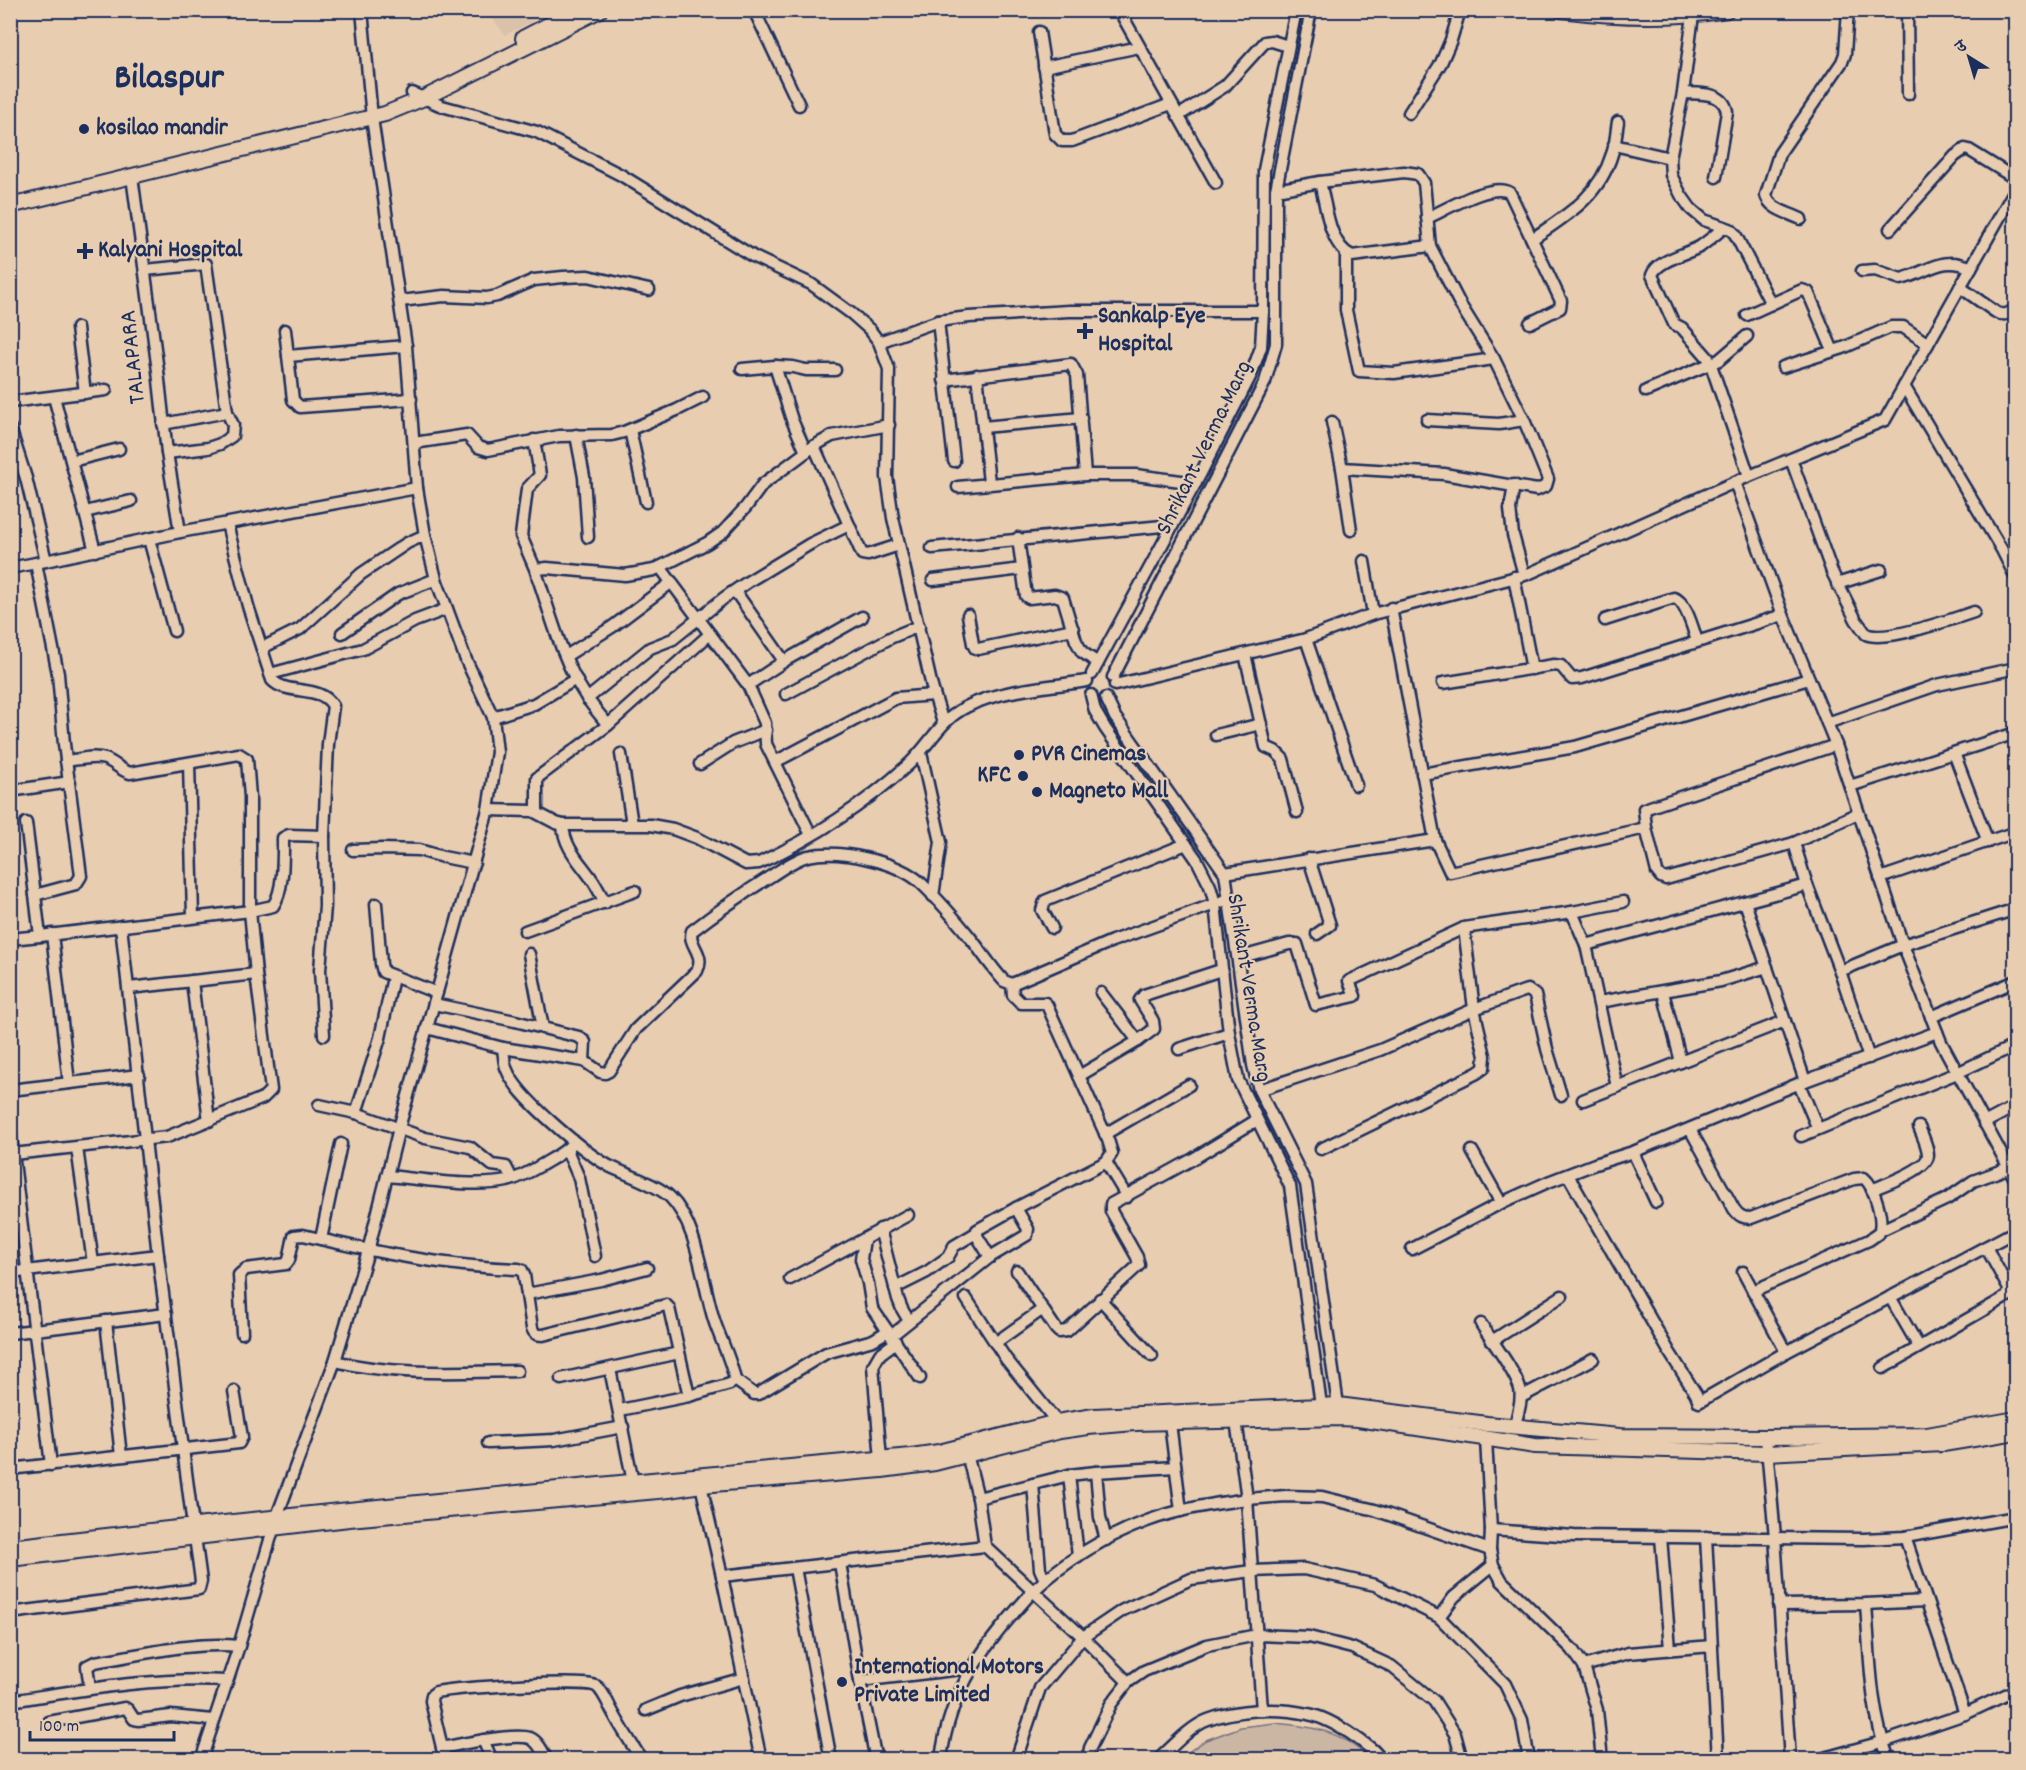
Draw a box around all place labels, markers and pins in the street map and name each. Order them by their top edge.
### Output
place label: kosilao mandir [96,112,229,146]
marker: kosilao mandir [77,122,91,136]
place label: Kalyani Hospital [98,234,243,268]
marker: Kalyani Hospital [76,242,94,260]
place label: Sankalp Eye Hospital [1098,300,1206,362]
marker: Sankalp Eye Hospital [1076,322,1094,340]
place label: PVR Cinemas [1031,738,1146,772]
marker: PVR Cinemas [1012,748,1026,762]
place label: KFC [977,759,1011,793]
marker: KFC [1016,769,1030,783]
place label: Magneto Mall [1049,775,1169,809]
marker: Magneto Mall [1030,785,1044,799]
place label: International Motors Private Limited [854,1651,1044,1713]
marker: International Motors Private Limited [835,1675,849,1689]

